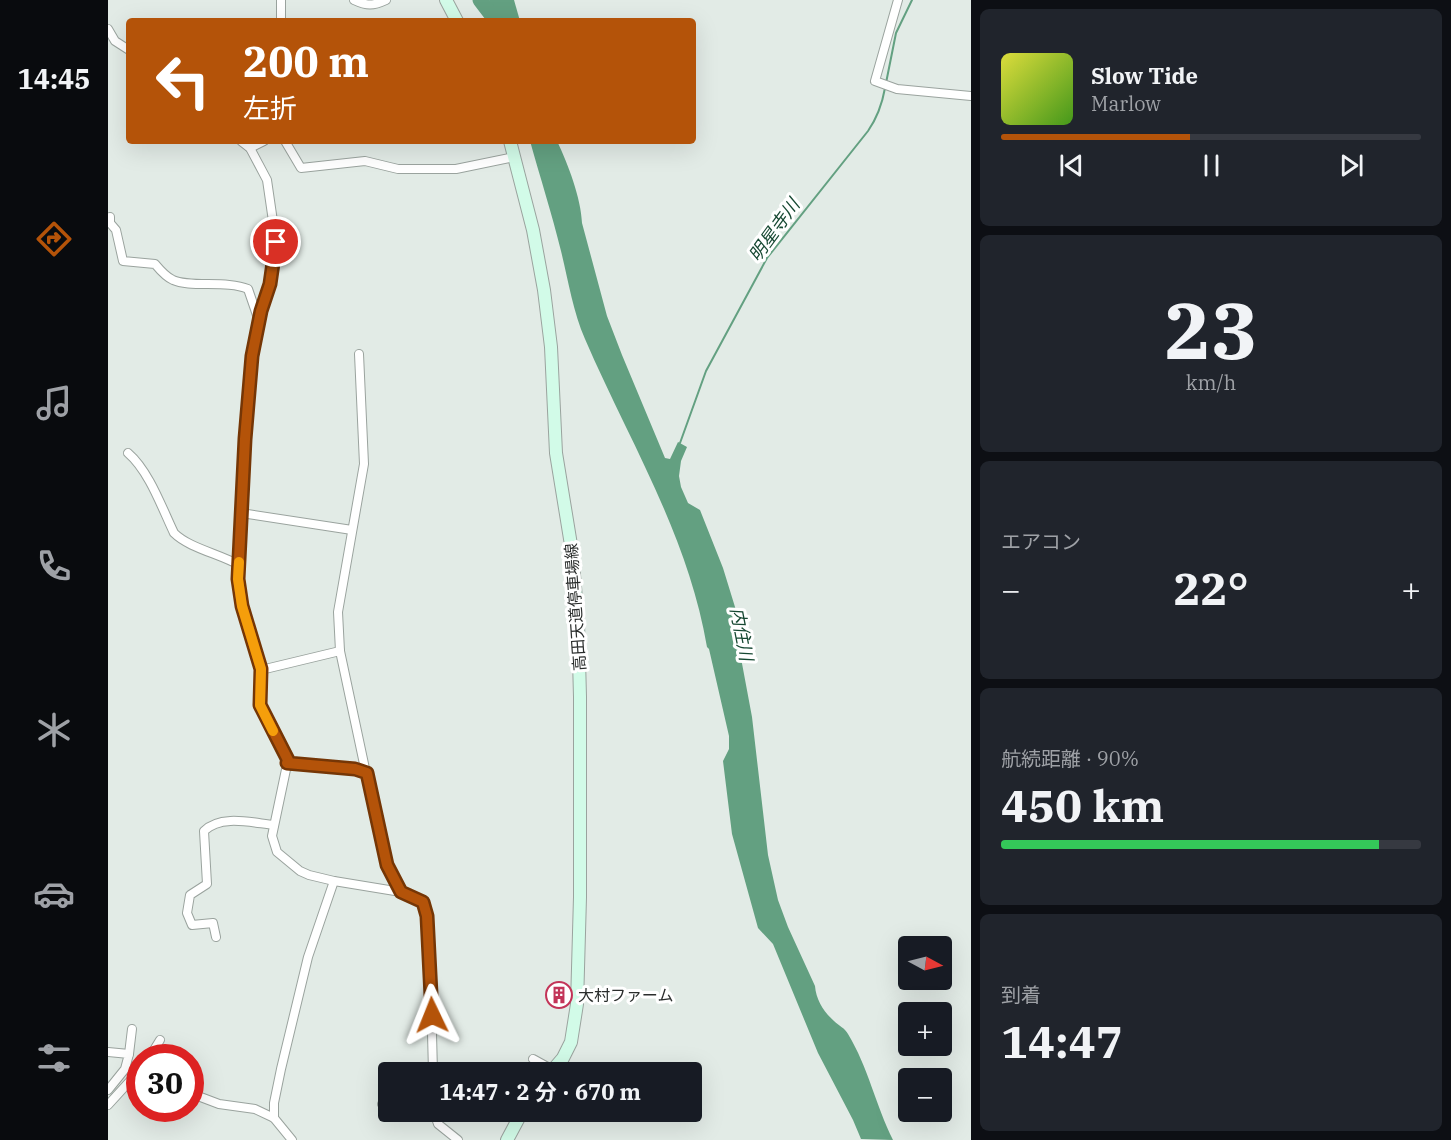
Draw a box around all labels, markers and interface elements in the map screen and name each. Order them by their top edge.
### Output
text: 200 m [243,34,369,89]
icon: left [144,42,222,120]
text: 14:45 [18,61,90,96]
text: Slow Tide [1091,61,1198,90]
text: 左折 [243,90,297,125]
text: Marlow [1091,90,1161,117]
icon: previous [1055,149,1088,182]
icon: pause [1195,149,1228,182]
icon: next [1335,149,1368,182]
water label: 明星寺川 [744,192,806,266]
pin [250,216,301,267]
icon: directions [33,218,75,260]
icon: arrive [259,225,292,258]
text: 23 [1164,279,1258,380]
text: km/h [1186,369,1236,396]
icon: music [33,382,75,424]
text: エアコン [1001,528,1081,555]
street label: 高田天道停車場線 [561,542,589,672]
icon: phone [33,545,75,587]
text: 22° [1173,559,1249,617]
text: − [1001,568,1021,611]
text: + [1401,568,1421,611]
water label: 内住川 [726,605,759,665]
icon: climate [33,709,75,751]
text: 航続距離 · 90% [1001,745,1139,772]
text: 450 km [1001,776,1164,834]
icon: car [33,873,75,915]
north arrow [898,936,952,990]
map controls [898,936,952,1122]
building icon: 大村ファーム [544,980,574,1010]
text: 到着 [1001,981,1041,1008]
position arrow [400,983,464,1047]
place label: 大村ファーム [578,985,674,1005]
button: + [898,1002,952,1056]
text: 14:47 [1001,1012,1123,1070]
icon: filters [33,1037,75,1079]
speed limit sign: 30 [126,1044,204,1122]
button: − [898,1068,952,1122]
text: 14:47 · 2 分 · 670 m [439,1077,641,1106]

